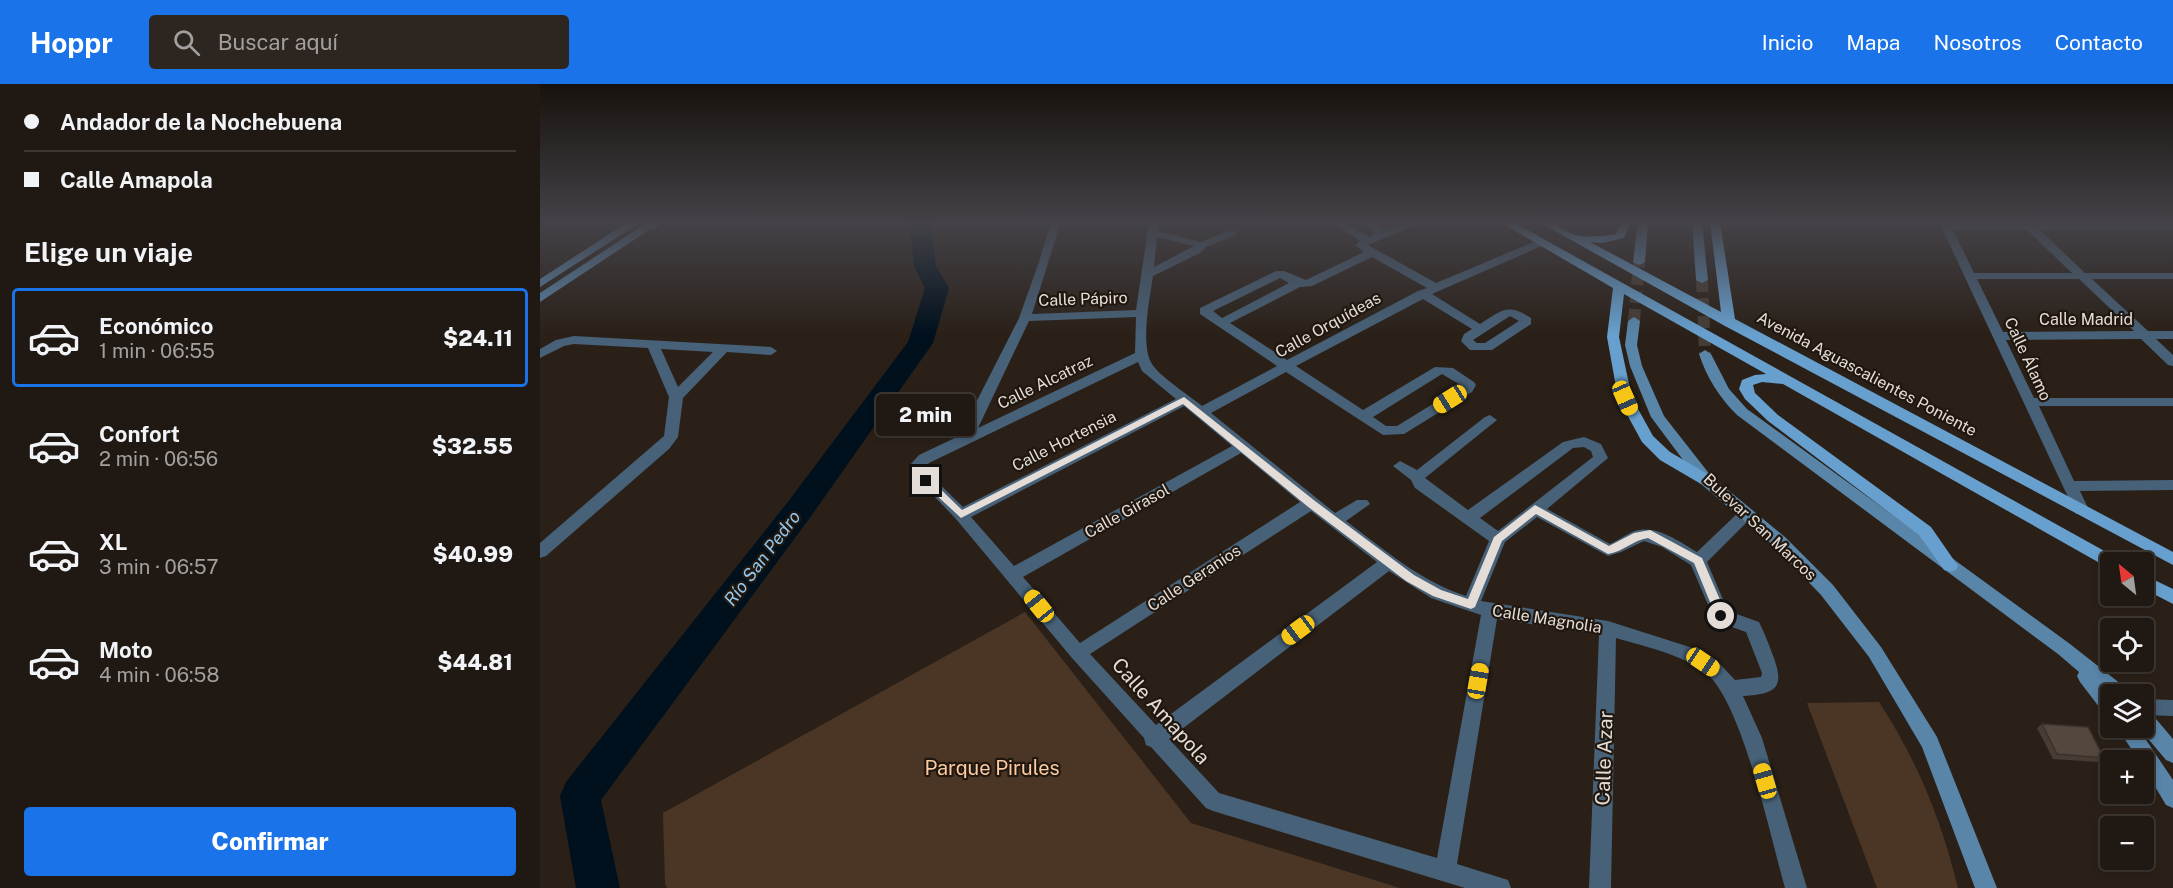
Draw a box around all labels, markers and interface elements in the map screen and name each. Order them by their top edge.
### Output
search box [149,15,569,69]
text: Hoppr [30,26,113,59]
icon: search [170,26,203,59]
text: Buscar aquí [218,29,338,55]
text: Inicio [1762,30,1813,55]
text: Mapa [1846,30,1900,55]
text: Nosotros [1933,30,2022,55]
text: Contacto [2055,30,2143,55]
text: Andador de la Nochebuena [60,109,342,135]
text: Calle Amapola [60,167,213,193]
text: Elige un viaje [24,236,193,268]
street label: Calle Pápiro [1038,288,1128,310]
street label: Calle Orquídeas [1272,288,1384,362]
street label: Avenida Aguascalientes Poniente [1754,308,1980,440]
street label: Calle Madrid [2039,310,2133,329]
icon: car [27,311,81,365]
text: Económico [99,313,214,339]
street label: Calle Álamo [2000,314,2056,404]
text: $24.11 [443,325,513,351]
text: 1 min · 06:55 [99,339,215,363]
street label: Calle Alcatraz [994,351,1096,413]
car [1609,378,1641,418]
car [1430,382,1470,416]
callout: 2 min [876,394,976,436]
text: 2 min [899,403,952,427]
street label: Calle Hortensia [1009,407,1119,475]
icon: car [27,419,81,473]
text: Confort [99,421,180,447]
text: $32.55 [432,433,513,459]
text: 2 min · 06:56 [99,447,218,471]
route end [912,467,939,494]
street label: Bulevar San Marcos [1699,470,1821,584]
street label: Calle Girasol [1081,480,1173,542]
water label: Río San Pedro [719,506,805,610]
icon: car [27,527,81,581]
text: XL [99,529,127,555]
text: $40.99 [433,541,513,567]
street label: Calle Geranios [1144,541,1244,615]
north arrow [2100,552,2154,606]
map controls [2100,552,2154,870]
text: 3 min · 06:57 [99,555,218,579]
car [1021,586,1057,626]
street label: Calle Magnolia [1491,601,1603,637]
route start [1707,602,1734,629]
car [1278,612,1318,648]
button: locate [2100,618,2154,672]
icon: car [27,635,81,689]
text: Moto [99,637,153,663]
car [1683,644,1723,680]
text: $44.81 [437,649,513,675]
street label: Calle Amapola [1107,653,1215,769]
car [1466,662,1490,700]
text: 4 min · 06:58 [99,663,219,687]
button: layers [2100,684,2154,738]
street label: Calle Azar [1590,710,1618,806]
button: + [2100,750,2154,804]
park label: Parque Pirules [924,756,1060,780]
car [1751,761,1779,801]
button: Confirmar [24,807,516,876]
button: − [2100,816,2154,870]

